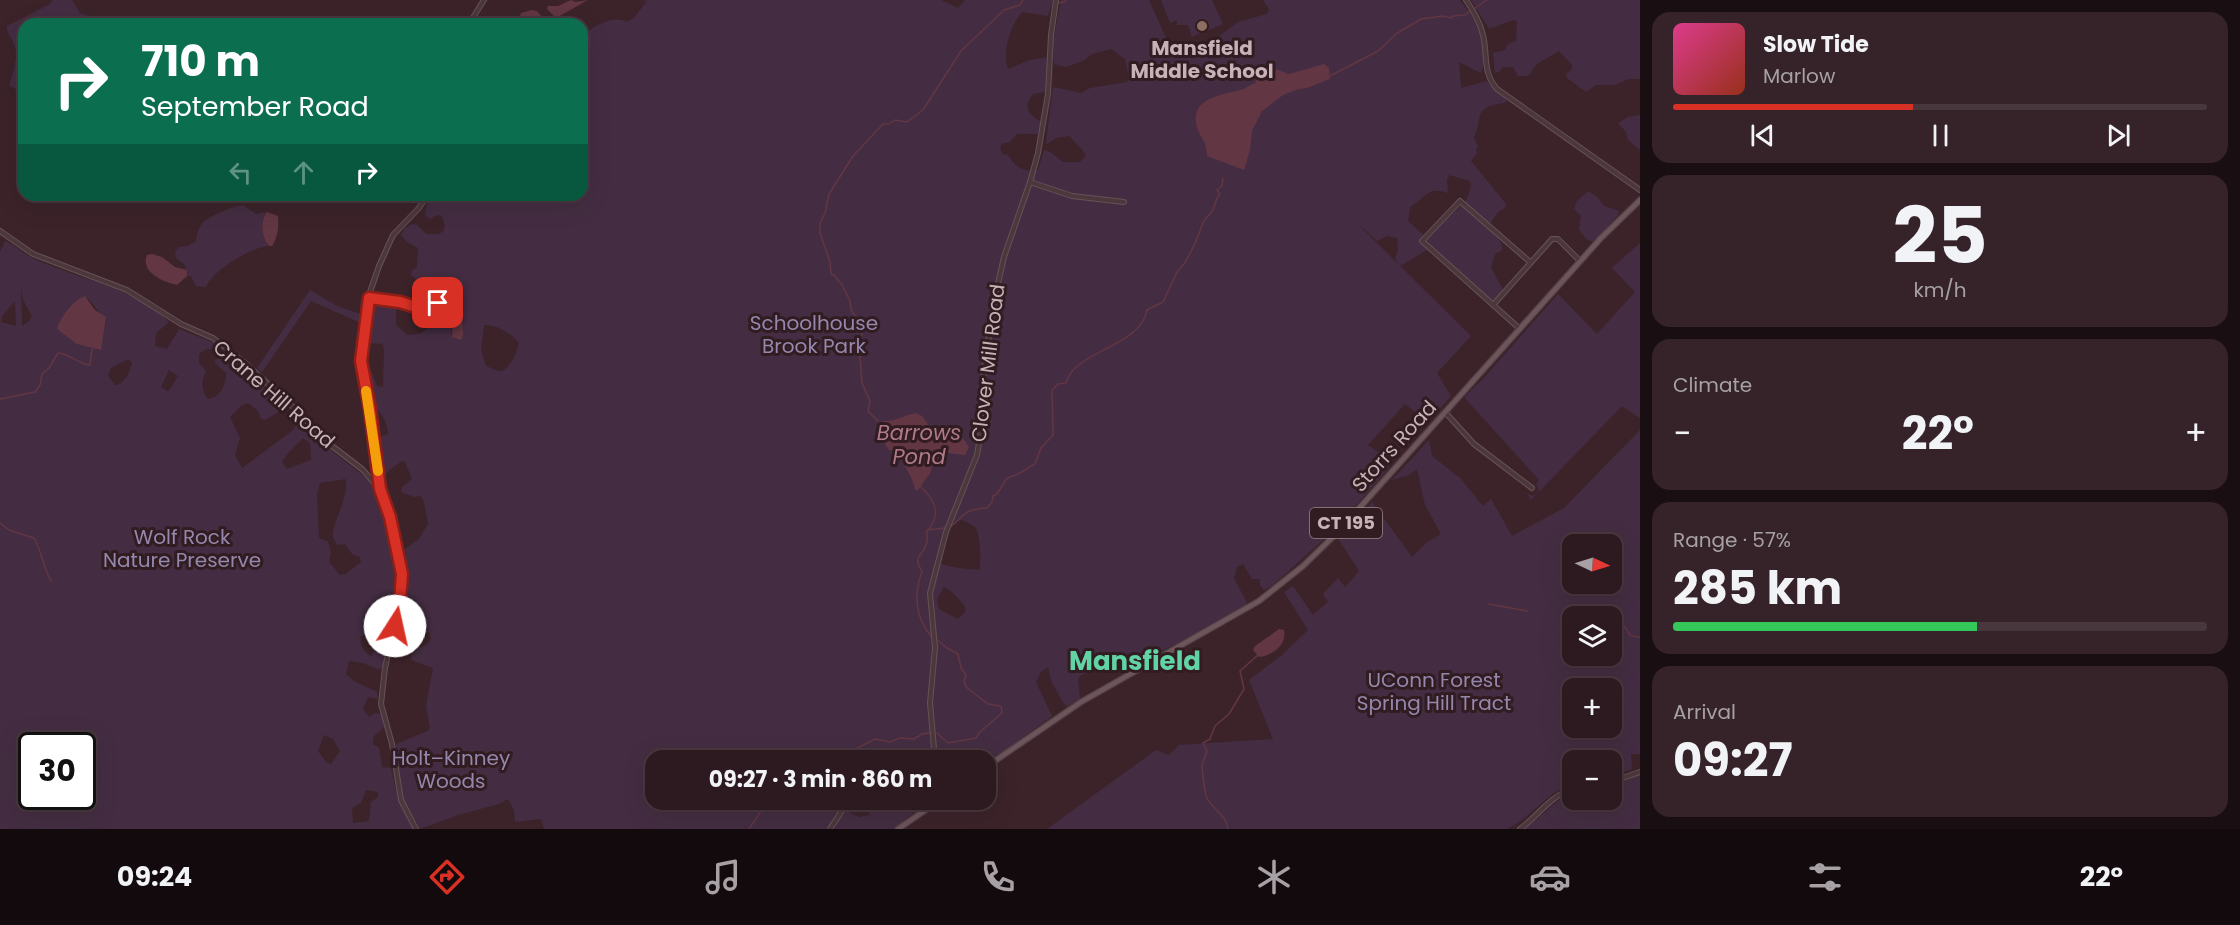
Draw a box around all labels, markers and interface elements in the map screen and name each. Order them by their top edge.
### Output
marker: Mansfield Middle School [1195,19,1209,33]
text: Slow Tide [1763,29,1869,60]
text: 710 m [141,32,260,91]
place label: Mansfield Middle School [1130,34,1274,85]
icon: right [42,42,120,120]
text: Marlow [1763,62,1835,90]
text: September Road [141,88,369,125]
icon: previous [1746,119,1779,152]
icon: pause [1924,119,1957,152]
icon: next [2102,119,2135,152]
icon: left [224,156,257,189]
icon: ahead [287,156,320,189]
icon: right [350,156,383,189]
text: 25 [1892,181,1988,290]
text: km/h [1913,276,1967,304]
pin [412,277,463,328]
street label: Clover Mill Road [964,282,1012,444]
icon: arrive [421,286,454,319]
park label: Schoolhouse Brook Park [750,309,878,360]
street label: Crane Hill Road [207,333,341,455]
text: Climate [1673,371,1752,399]
street label: Storrs Road [1345,394,1443,498]
text: 22° [1902,402,1974,465]
text: − [1673,410,1691,457]
text: + [2184,410,2207,457]
water label: Barrows Pond [877,418,961,471]
road number: CT 195 [1310,508,1382,538]
park label: Wolf Rock Nature Preserve [103,523,261,574]
text: Range · 57% [1673,526,1791,554]
north arrow [1562,534,1622,594]
map controls [1562,534,1622,810]
text: 285 km [1673,557,1842,620]
position arrow [363,594,427,658]
button: layers [1562,606,1622,666]
district label: Mansfield [1069,643,1201,679]
park label: UConn Forest Spring Hill Tract [1357,666,1511,717]
button: + [1562,678,1622,738]
text: Arrival [1673,698,1736,726]
text: 09:27 [1673,729,1793,792]
speed limit sign: 30 [18,732,96,810]
park label: Holt–Kinney Woods [392,744,510,795]
button: − [1562,750,1622,810]
text: 09:27 · 3 min · 860 m [709,764,932,795]
icon: directions [426,856,468,898]
icon: music [702,856,744,898]
icon: phone [977,856,1019,898]
icon: climate [1253,856,1295,898]
icon: car [1529,856,1571,898]
icon: filters [1804,856,1846,898]
text: 09:24 [117,858,192,895]
text: 22° [2080,858,2123,895]

